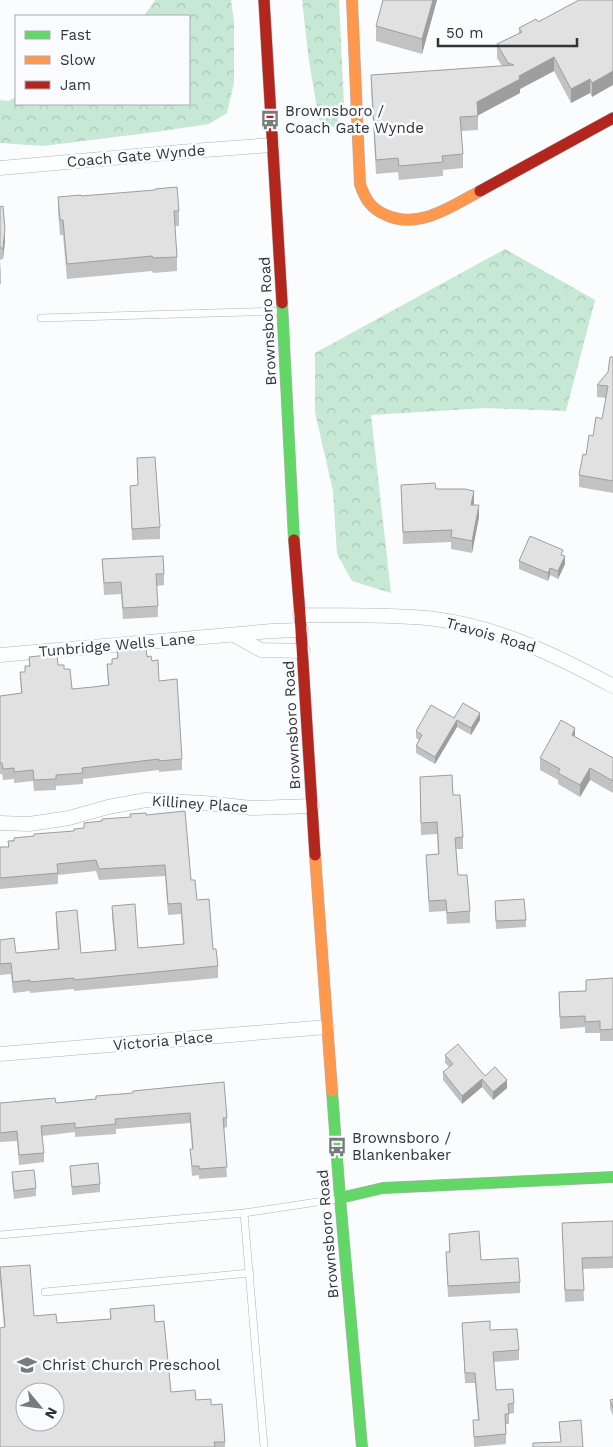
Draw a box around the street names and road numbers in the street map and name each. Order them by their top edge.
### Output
street label: Coach Gate Wynde [66,141,206,171]
street label: Brownsboro Road [256,256,280,386]
street label: Travois Road [444,614,538,656]
street label: Tunbridge Wells Lane [38,629,196,661]
street label: Brownsboro Road [280,660,304,790]
street label: Killiney Place [151,792,249,816]
street label: Victoria Place [112,1028,214,1054]
street label: Brownsboro Road [313,1169,343,1299]

